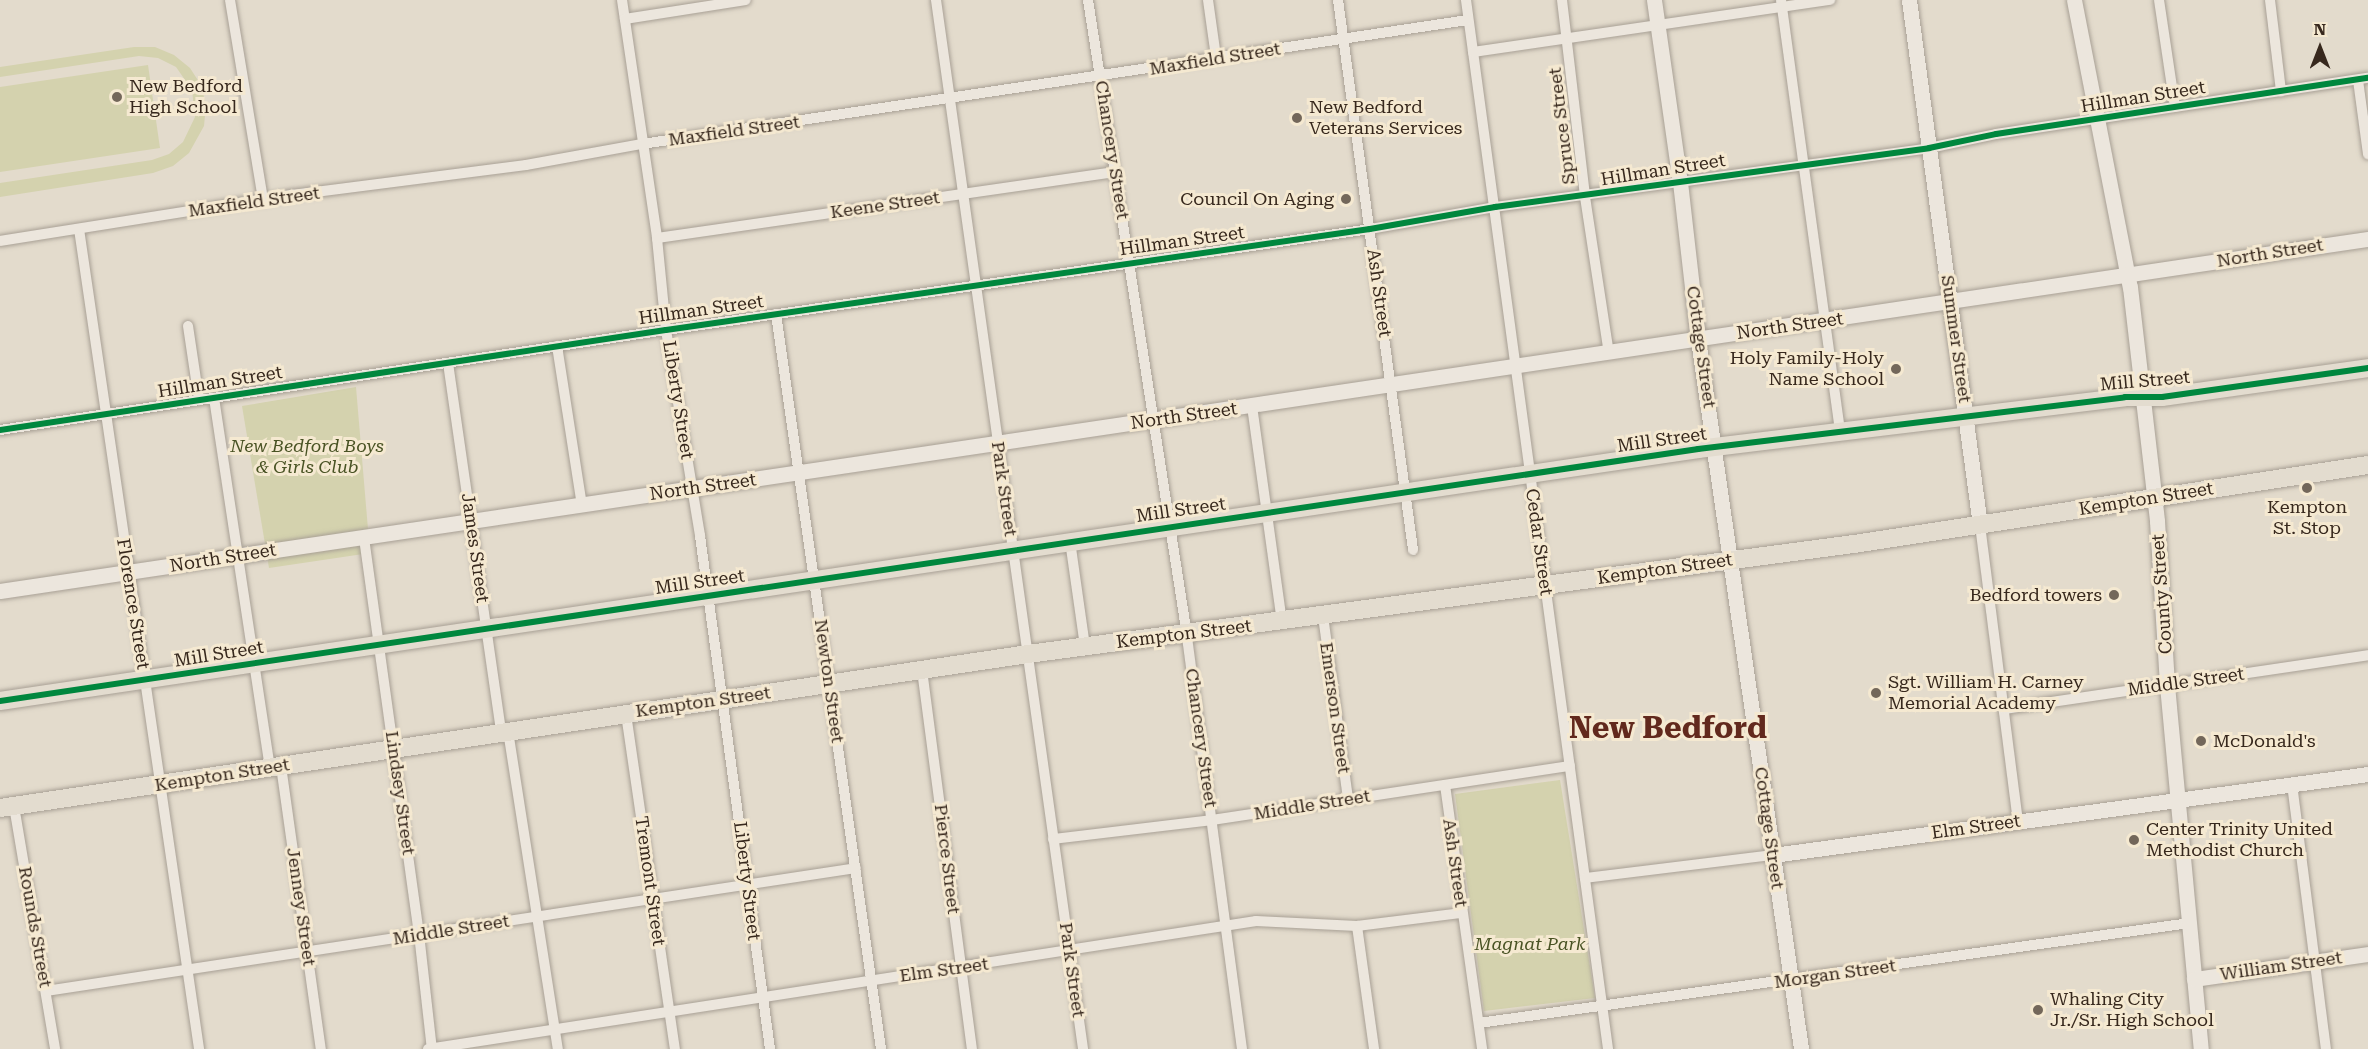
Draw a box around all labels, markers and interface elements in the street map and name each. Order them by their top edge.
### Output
north arrow [2290,18,2350,78]
text: N [2314,20,2326,39]
street label: Maxfield Street [1148,38,1282,80]
street label: Spruce Street [1544,66,1580,186]
place label: New Bedford High School [129,76,243,118]
street label: Hillman Street [2079,76,2207,118]
street label: Chancery Street [1090,79,1134,221]
marker: New Bedford High School [110,90,124,104]
place label: New Bedford Veterans Services [1309,97,1462,140]
street label: Maxfield Street [667,111,801,151]
marker: New Bedford Veterans Services [1290,111,1304,125]
street label: Hillman Street [1599,149,1727,191]
street label: Maxfield Street [187,182,321,222]
street label: Keene Street [829,187,941,223]
place label: Council On Aging [1180,188,1334,210]
marker: Council On Aging [1339,192,1353,206]
street label: Hillman Street [1118,222,1246,260]
street label: North Street [2215,234,2325,272]
street label: Ash Street [1362,247,1396,339]
street label: Summer Street [1936,274,1976,404]
street label: Cottage Street [1682,285,1720,409]
street label: Hillman Street [637,291,765,329]
street label: North Street [1735,308,1845,344]
street label: Liberty Street [658,339,698,461]
place label: Holy Family-Holy Name School [1730,348,1884,391]
street label: Hillman Street [156,361,284,403]
marker: Holy Family-Holy Name School [1889,362,1903,376]
street label: Mill Street [2099,366,2191,396]
street label: North Street [1129,398,1239,434]
street label: Mill Street [1616,423,1708,457]
park label: New Bedford Boys & Girls Club [230,436,384,478]
street label: Park Street [987,440,1021,538]
street label: North Street [648,469,758,505]
street label: Kempton Street [2077,478,2215,520]
marker: Kempton St. Stop [2300,481,2314,495]
street label: Cedar Street [1521,487,1557,597]
street label: James Street [457,492,493,604]
street label: Mill Street [1135,493,1227,527]
place label: Kempton St. Stop [2267,497,2347,540]
street label: County Street [2147,533,2177,655]
street label: Florence Street [112,537,154,671]
street label: North Street [168,539,278,577]
street label: Kempton Street [1596,549,1734,589]
street label: Mill Street [654,565,746,599]
place label: Bedford towers [1969,584,2102,606]
marker: Bedford towers [2107,588,2121,602]
street label: Kempton Street [1115,615,1253,653]
street label: Newton Street [810,618,848,744]
street label: Mill Street [173,636,265,672]
street label: Emerson Street [1315,641,1355,775]
street label: Middle Street [2126,663,2246,701]
street label: Chancery Street [1181,667,1221,809]
place label: Sgt. William H. Carney Memorial Academy [1888,672,2084,714]
street label: Kempton Street [634,682,772,722]
marker: Sgt. William H. Carney Memorial Academy [1869,686,1883,700]
district label: New Bedford [1569,710,1767,746]
street label: Lindsey Street [381,730,419,856]
place label: McDonald's [2213,730,2316,752]
marker: McDonald's [2194,734,2208,748]
street label: Kempton Street [153,754,291,796]
street label: Cottage Street [1750,766,1788,890]
street label: Middle Street [1252,785,1372,825]
street label: Pierce Street [930,803,964,915]
street label: Elm Street [1930,810,2022,844]
street label: Tremont Street [630,815,670,947]
street label: Ash Street [1438,817,1472,909]
place label: Center Trinity United Methodist Church [2146,819,2333,862]
street label: Liberty Street [729,820,765,942]
marker: Center Trinity United Methodist Church [2127,833,2141,847]
street label: Jenney Street [282,846,320,968]
street label: Rounds Street [14,865,56,989]
street label: Middle Street [391,910,511,950]
street label: Park Street [1055,921,1089,1019]
park label: Magnat Park [1475,933,1585,955]
street label: William Street [2219,947,2343,985]
street label: Elm Street [898,953,990,987]
street label: Morgan Street [1773,955,1897,993]
place label: Whaling City Jr./Sr. High School [2050,989,2214,1032]
marker: Whaling City Jr./Sr. High School [2031,1003,2045,1017]

